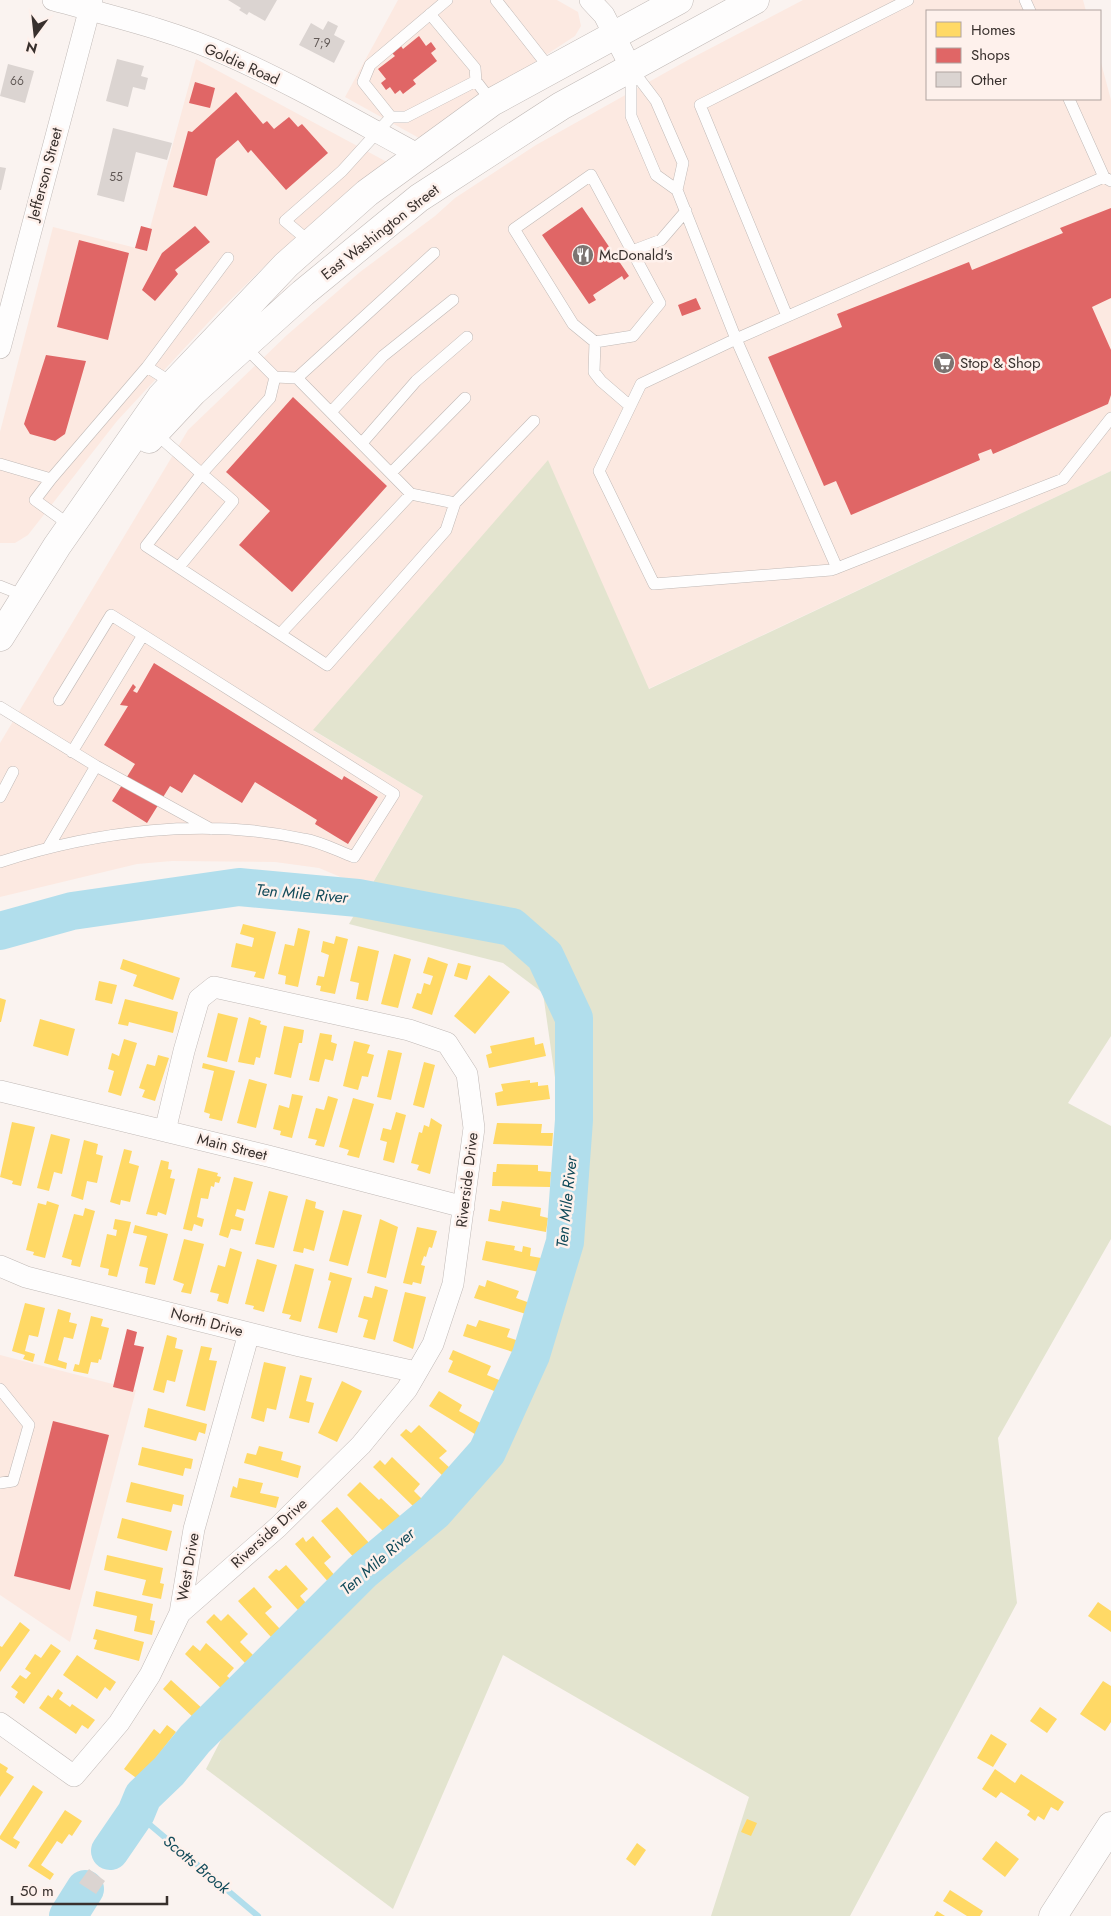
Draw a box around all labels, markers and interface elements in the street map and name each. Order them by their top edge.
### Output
north arrow [10,10,60,60]
legend [926,10,1101,100]
text: Homes [971,19,1015,41]
house number: 7;9 [313,34,331,52]
text: N [24,36,40,59]
street label: Goldie Road [201,38,283,90]
text: Shops [971,44,1010,66]
text: Other [971,69,1008,91]
house number: 66 [10,72,24,90]
street label: Jefferson Street [22,125,68,225]
house number: 55 [109,168,123,186]
street label: East Washington Street [316,179,444,285]
restaurant icon: McDonald's [571,243,595,267]
place label: McDonald's [599,244,673,266]
supermarket icon: Stop & Shop [932,351,956,375]
place label: Stop & Shop [960,352,1041,374]
water label: Ten Mile River [255,878,351,909]
street label: Main Street [195,1128,270,1166]
street label: Riverside Drive [450,1131,484,1229]
water label: Ten Mile River [550,1153,583,1249]
street label: North Drive [168,1302,246,1342]
street label: Riverside Drive [226,1493,312,1573]
water label: Ten Mile River [335,1521,421,1600]
street label: West Drive [171,1531,205,1603]
water label: Scotts Brook [158,1830,236,1900]
scale bar [12,1874,168,1906]
text: 50 m [20,1880,54,1902]

